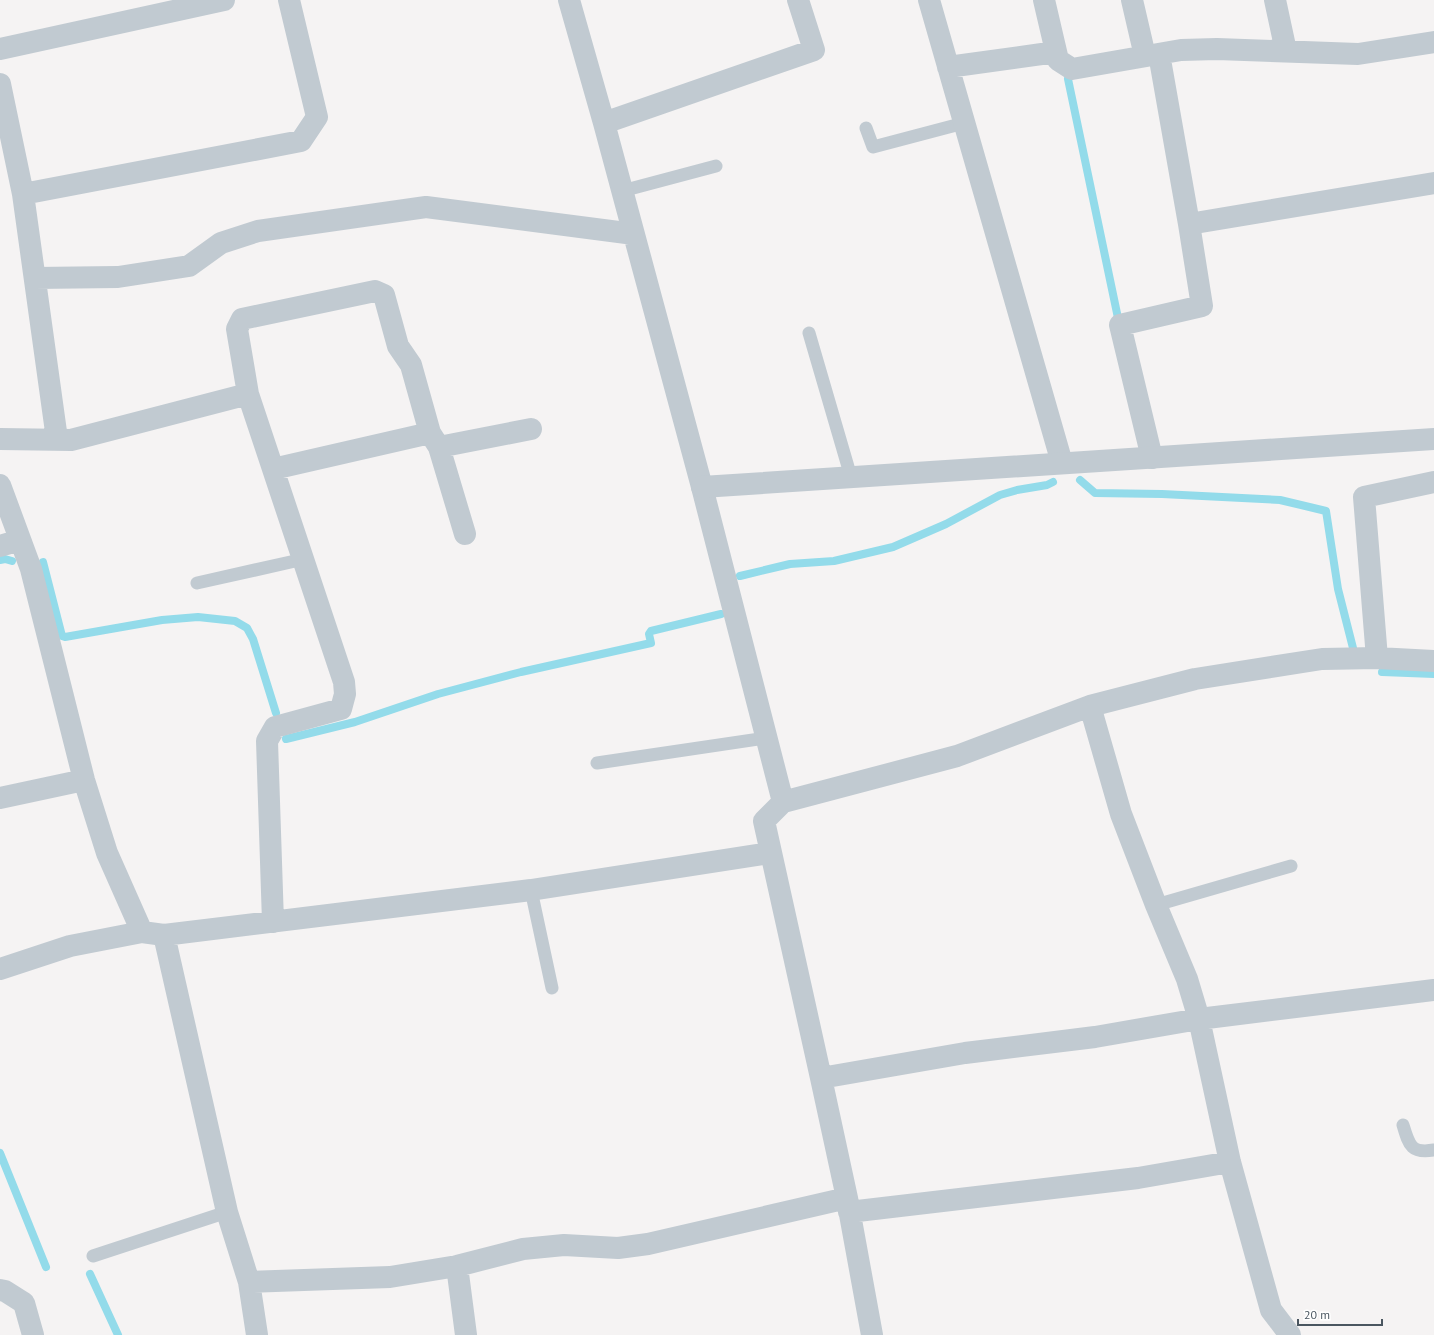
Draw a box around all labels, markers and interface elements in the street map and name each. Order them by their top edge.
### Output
scale bar [1298,1301,1382,1327]
text: 20 m [1304,1307,1330,1322]

